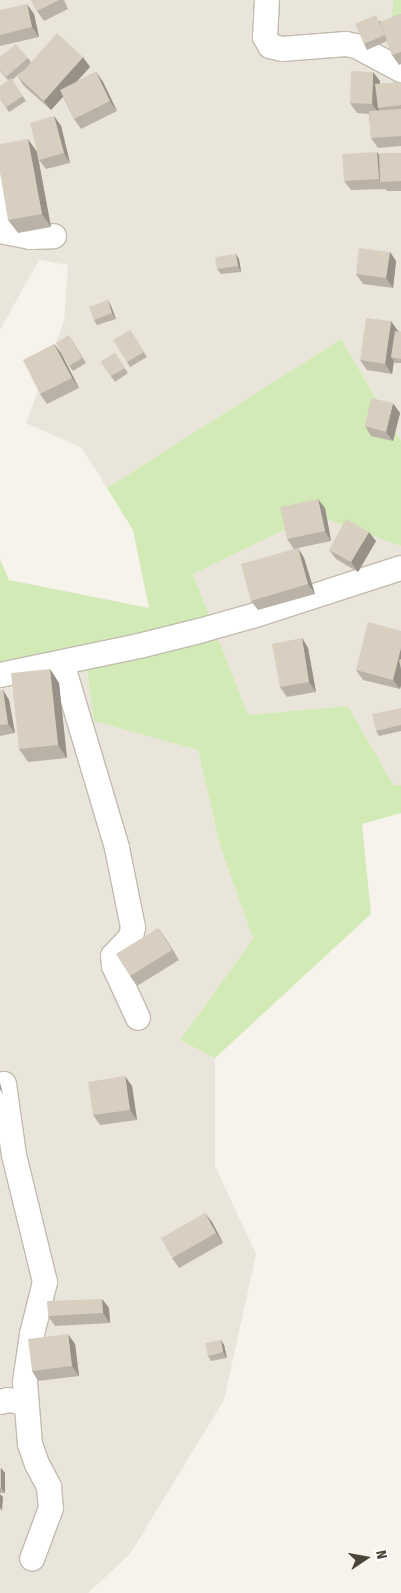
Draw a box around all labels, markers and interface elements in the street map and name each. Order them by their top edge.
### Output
north arrow [341,1533,391,1583]
text: N [372,1549,390,1561]

